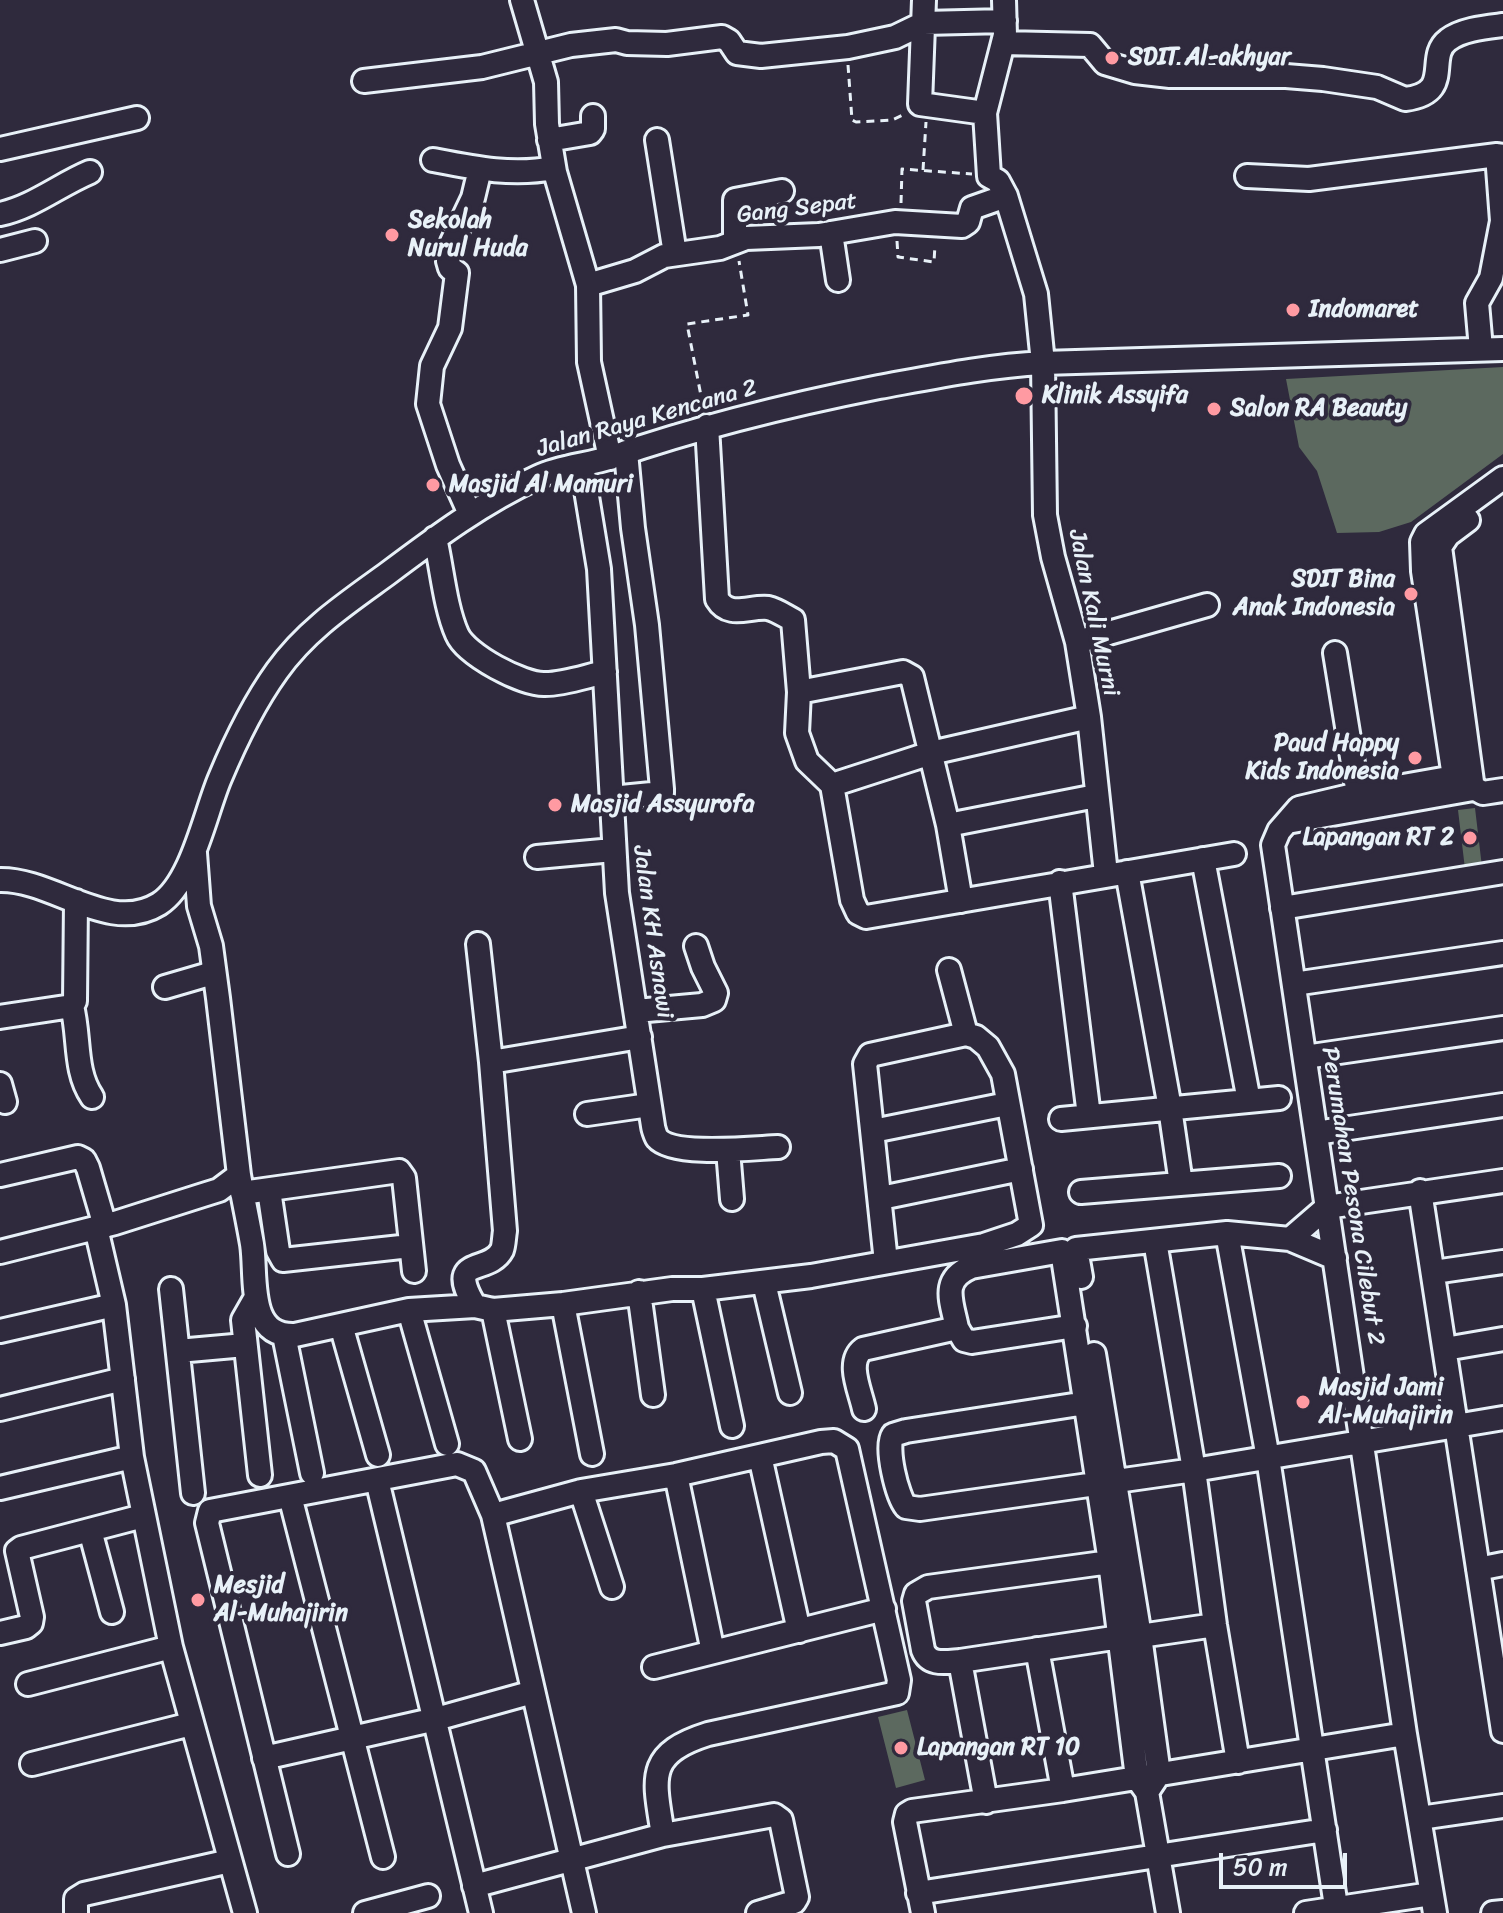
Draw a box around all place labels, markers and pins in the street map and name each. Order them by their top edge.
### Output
place label: SDIT Al-akhyar [1128,44,1291,72]
marker: SDIT Al-akhyar [1103,49,1121,67]
place label: Sekolah Nurul Huda [408,207,528,263]
marker: Sekolah Nurul Huda [383,226,401,244]
place label: Indomaret [1309,296,1419,324]
marker: Indomaret [1284,301,1302,319]
place label: Klinik Assyifa [1042,382,1188,410]
marker: Klinik Assyifa [1013,385,1035,407]
place label: Salon RA Beauty [1230,395,1407,423]
marker: Salon RA Beauty [1205,400,1223,418]
place label: Masjid Al Mamuri [449,471,633,499]
marker: Masjid Al Mamuri [424,476,442,494]
place label: SDIT Bina Anak Indonesia [1233,566,1395,622]
marker: SDIT Bina Anak Indonesia [1402,585,1420,603]
place label: Paud Happy Kids Indonesia [1245,730,1399,786]
marker: Paud Happy Kids Indonesia [1406,749,1424,767]
place label: Masjid Assyurofa [571,791,754,819]
marker: Masjid Assyurofa [546,796,564,814]
place label: Lapangan RT 2 [1302,824,1454,852]
marker: Lapangan RT 2 [1461,829,1479,847]
place label: Masjid Jami Al-Muhajirin [1319,1374,1453,1430]
marker: Masjid Jami Al-Muhajirin [1294,1393,1312,1411]
place label: Mesjid Al-Muhajirin [214,1572,348,1628]
marker: Mesjid Al-Muhajirin [189,1591,207,1609]
place label: Lapangan RT 10 [917,1734,1080,1762]
marker: Lapangan RT 10 [892,1739,910,1757]

